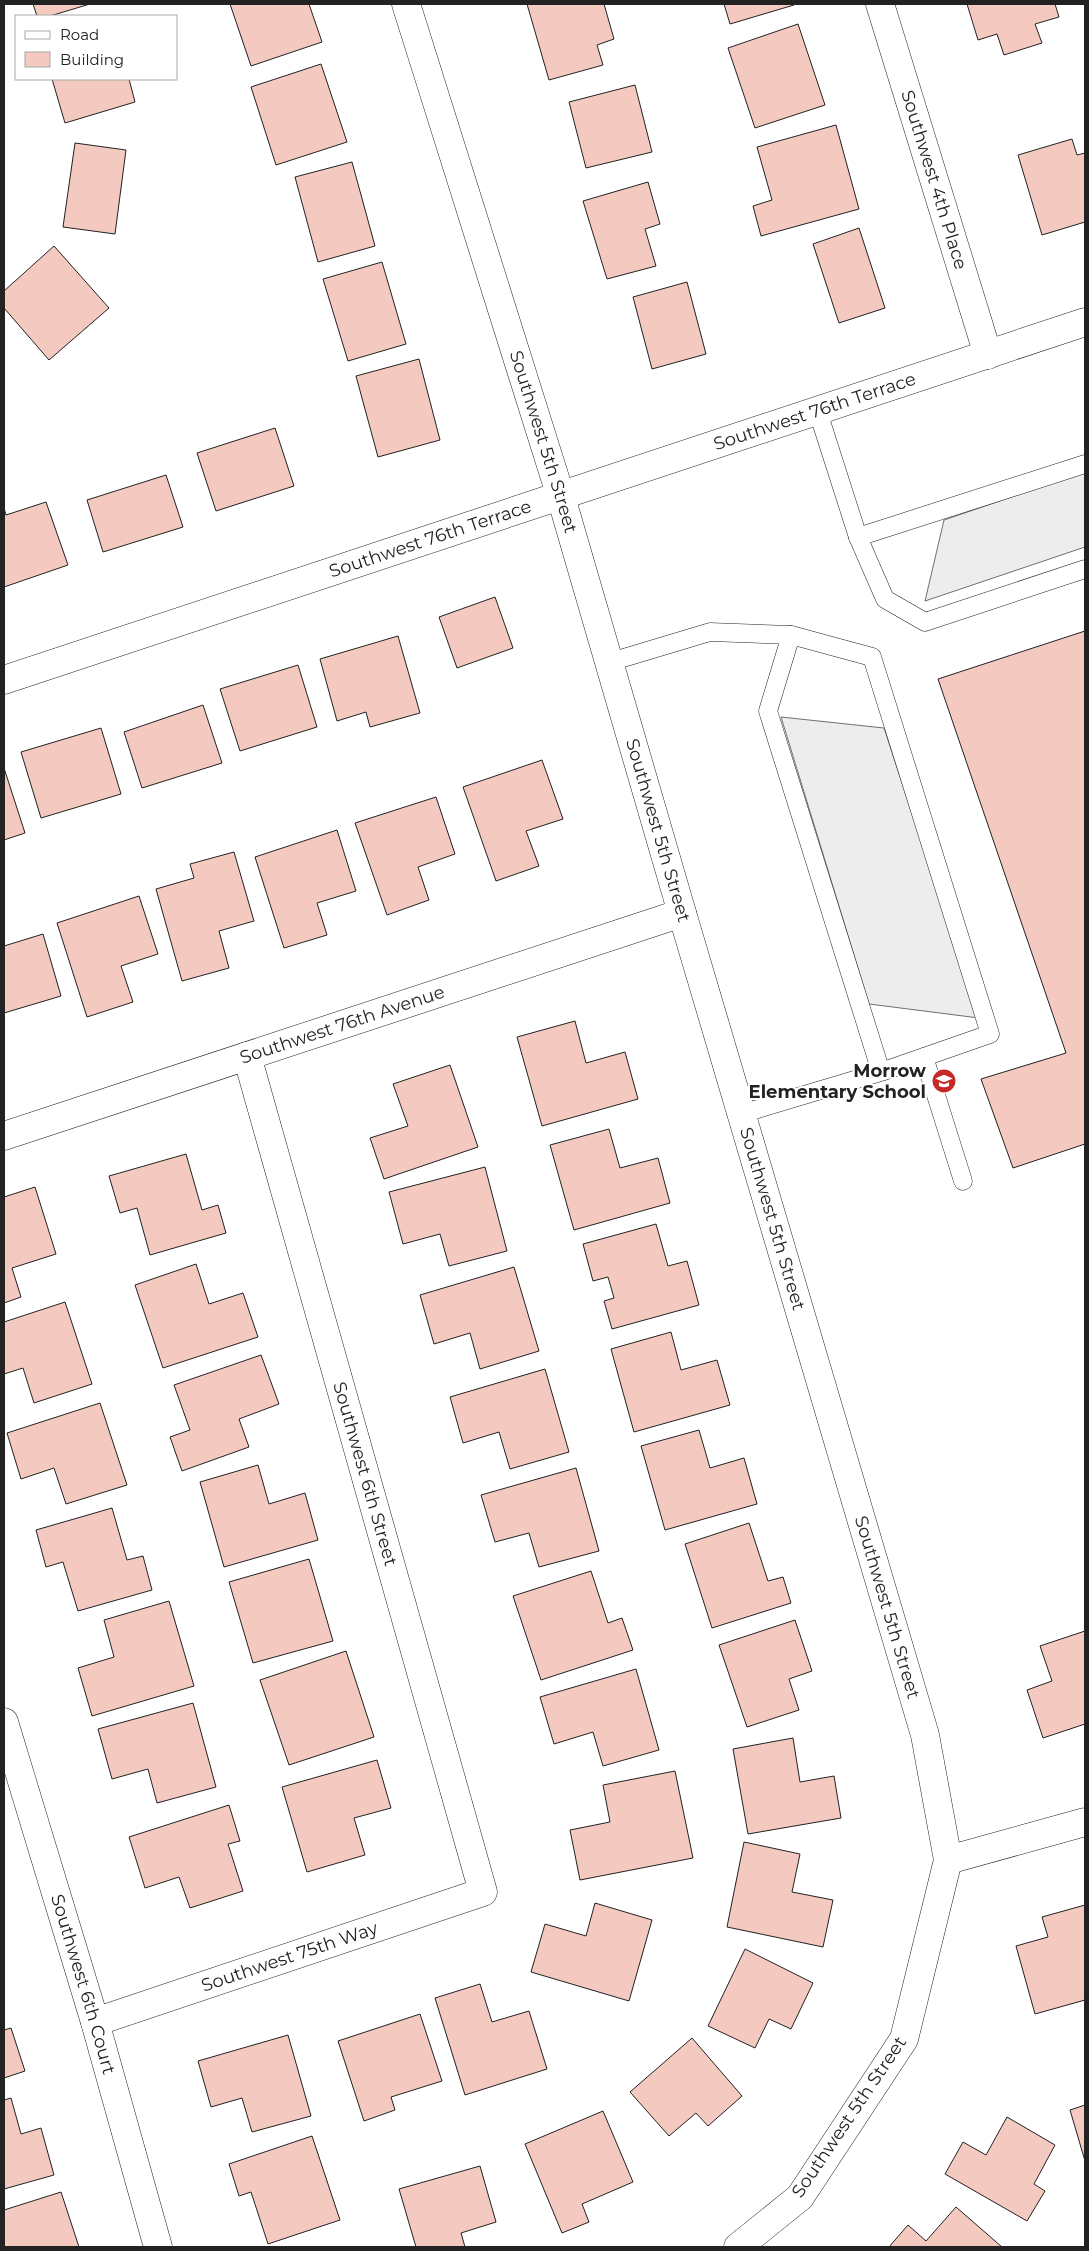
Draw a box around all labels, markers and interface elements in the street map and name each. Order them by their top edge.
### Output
legend [15,15,178,80]
text: Road [60,25,99,44]
text: Building [60,50,124,69]
street label: Southwest 4th Place [896,88,972,272]
street label: Southwest 5th Street [505,348,582,536]
street label: Southwest 76th Terrace [711,368,919,455]
street label: Southwest 76th Terrace [326,495,534,583]
street label: Southwest 5th Street [621,736,695,925]
street label: Southwest 76th Avenue [237,981,448,1069]
place label: Morrow Elementary School [749,1060,926,1103]
school or university icon: Morrow Elementary School [931,1068,957,1094]
street label: Southwest 5th Street [735,1125,810,1313]
street label: Southwest 6th Street [328,1379,402,1569]
street label: Southwest 5th Street [850,1513,925,1701]
street label: Southwest 6th Court [46,1892,120,2077]
street label: Southwest 75th Way [198,1917,381,1997]
street label: Southwest 5th Street [787,2032,911,2202]

